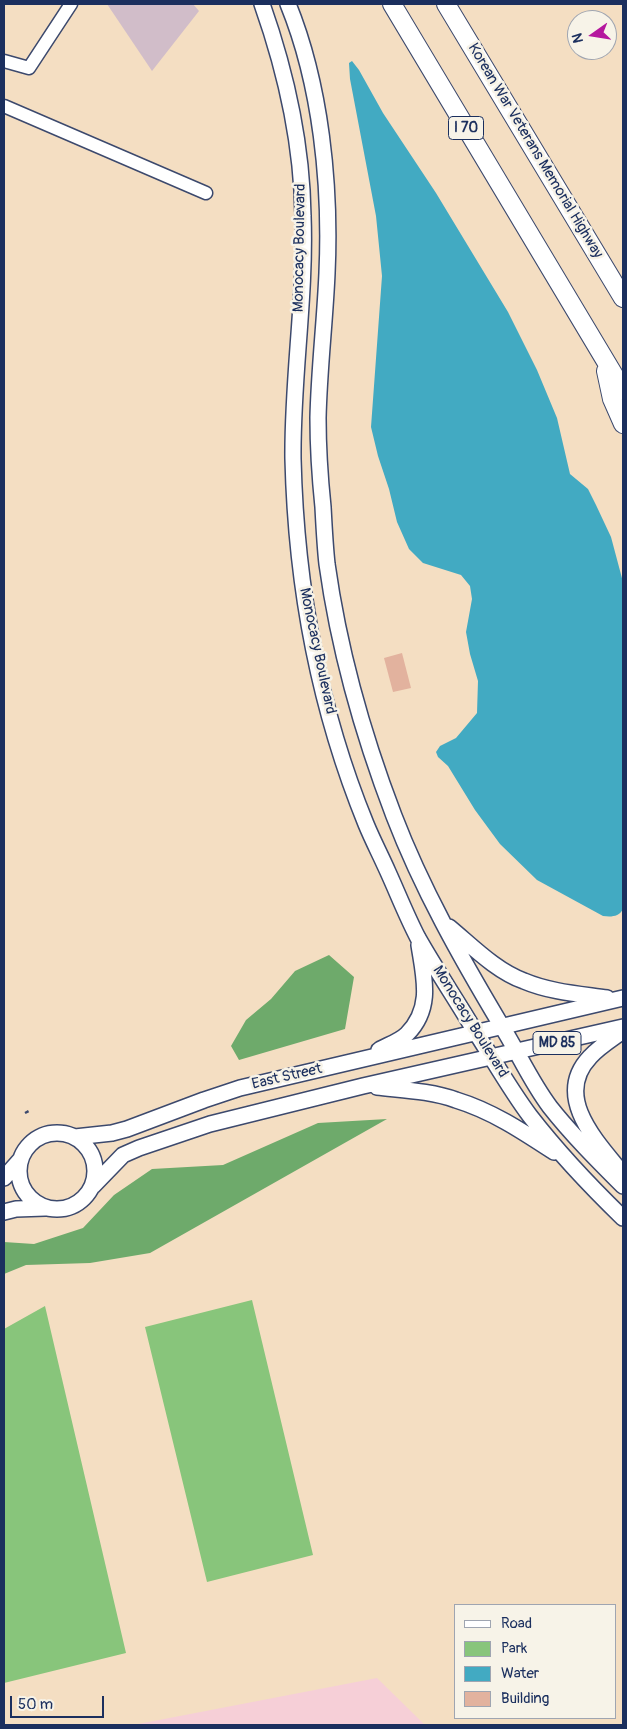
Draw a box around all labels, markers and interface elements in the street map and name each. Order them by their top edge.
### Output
north arrow [567,10,617,60]
text: N [569,32,587,45]
street label: Korean War Veterans Memorial Highway [463,40,607,262]
road number: I 70 [448,116,484,140]
street label: Monocacy Boulevard [290,184,310,312]
street label: Monocacy Boulevard [295,586,339,716]
street label: Monocacy Boulevard [428,963,512,1081]
road number: MD 85 [533,1032,581,1054]
street label: East Street [250,1060,324,1094]
legend [454,1604,617,1719]
text: Road [501,1614,532,1633]
text: Park [501,1639,527,1658]
text: Water [501,1664,539,1683]
scale bar [12,1686,106,1718]
text: Building [501,1689,549,1708]
text: 50 m [18,1695,53,1714]

